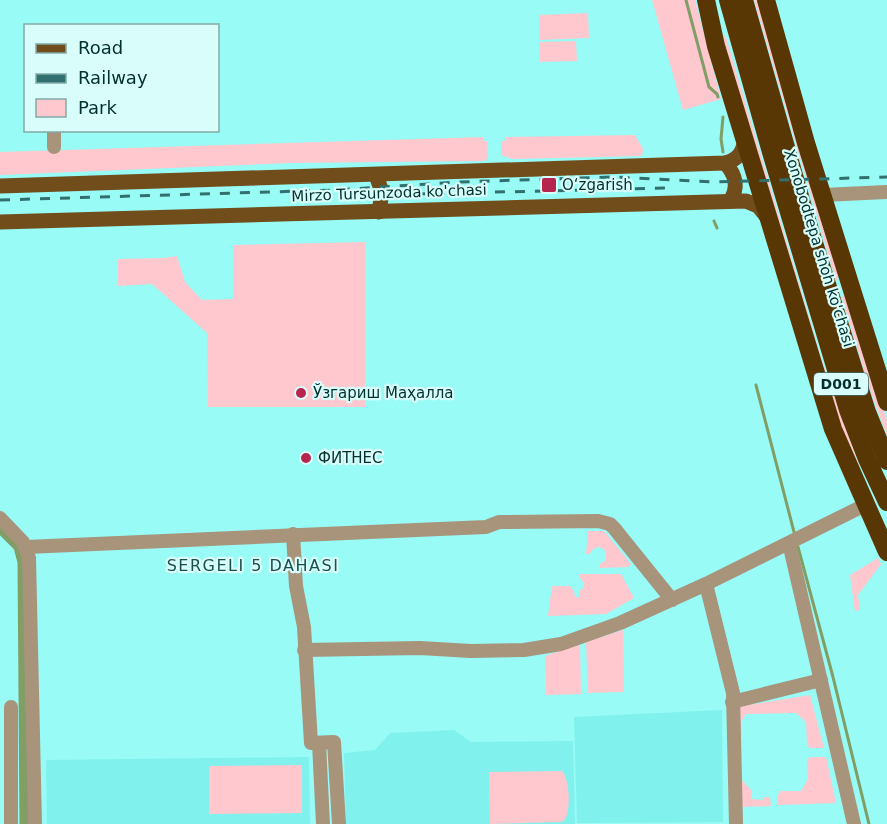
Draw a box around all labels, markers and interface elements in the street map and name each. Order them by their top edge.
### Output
legend [24,24,219,132]
text: Road [78,37,123,58]
text: Railway [78,67,148,88]
text: Park [78,97,117,118]
street label: Xonobodtepa shoh ko'chasi [780,147,858,349]
marker: O‘zgarish [540,176,558,194]
place label: O‘zgarish [562,176,633,194]
street label: Mirzo Tursunzoda ko'chasi [291,181,487,205]
road number: D001 [814,373,868,395]
place label: Ўзгариш Маҳалла [313,383,454,402]
marker: Ўзгариш Маҳалла [294,386,308,400]
place label: ФИТНЕС [318,449,383,467]
marker: ФИТНЕС [299,451,313,465]
district label: SERGELI 5 DAHASI [167,556,339,575]

